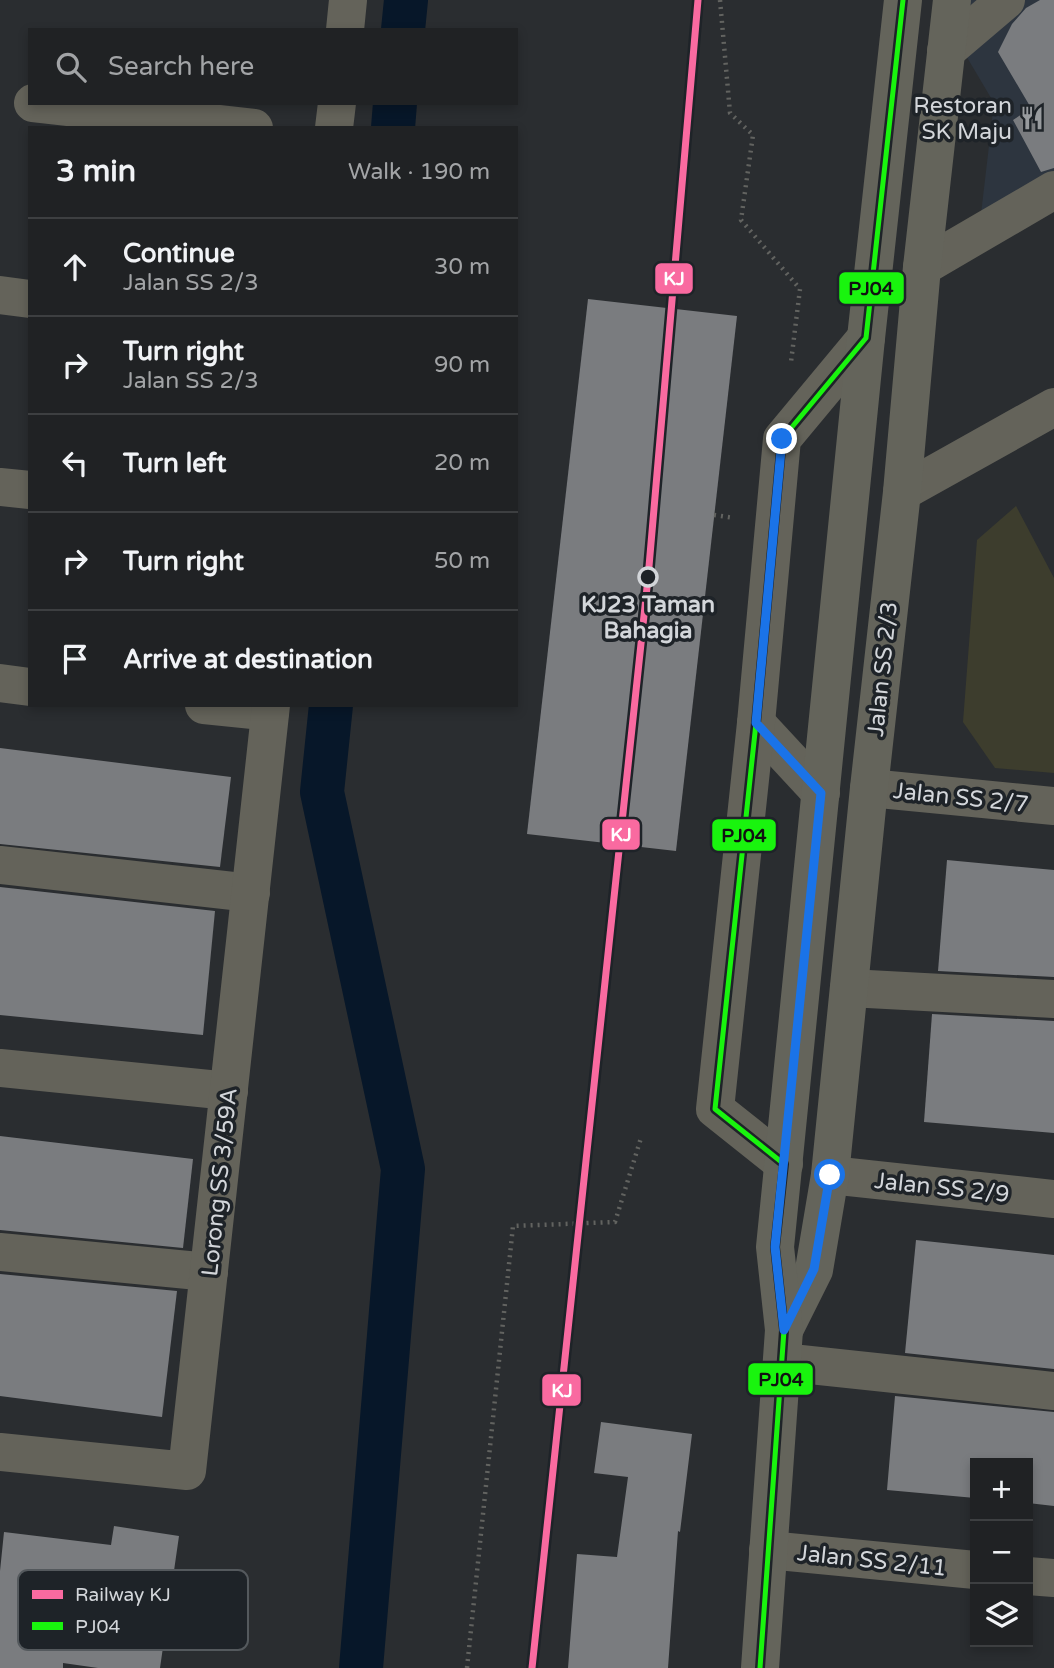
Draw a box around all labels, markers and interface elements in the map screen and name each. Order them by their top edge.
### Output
search box [28,28,518,105]
icon: search [52,48,90,86]
text: Search here [108,51,254,82]
place label: Restoran SK Maju [913,92,1012,146]
restaurant icon: Restoran SK Maju [1018,104,1046,132]
text: 3 min [56,153,136,190]
text: Walk · 190 m [348,158,490,186]
text: Continue [123,238,235,269]
icon: ahead [56,248,94,286]
text: 30 m [434,253,490,281]
line badge: KJ [654,262,694,295]
text: KJ [663,268,685,290]
text: Jalan SS 2/3 [123,269,259,297]
line badge: PJ04 [838,271,905,305]
text: PJ04 [848,278,894,300]
text: Turn right [123,336,244,367]
icon: right [56,346,94,384]
text: 90 m [434,351,490,379]
text: Jalan SS 2/3 [123,367,259,395]
route end [766,423,797,454]
icon: left [56,444,94,482]
text: Turn left [123,448,226,479]
text: 20 m [434,449,490,477]
icon: right [56,542,94,580]
text: Turn right [123,546,244,577]
text: 50 m [434,547,490,575]
marker: KJ23 Taman Bahagia [638,567,658,587]
place label: KJ23 Taman Bahagia [581,591,715,645]
street label: Jalan SS 2/3 [862,600,904,738]
icon: arrive [56,640,94,678]
text: Arrive at destination [123,644,373,675]
street label: Jalan SS 2/7 [892,777,1030,819]
line badge: KJ [601,818,641,851]
line badge: PJ04 [711,818,777,852]
text: KJ [610,824,632,846]
text: PJ04 [721,825,767,847]
street label: Lorong SS 3/59A [196,1087,244,1278]
route start [814,1159,845,1190]
street label: Jalan SS 2/9 [873,1167,1011,1209]
line badge: PJ04 [747,1362,814,1396]
text: PJ04 [758,1369,804,1391]
line badge: KJ [541,1373,582,1407]
text: KJ [551,1380,573,1402]
map controls [970,1458,1033,1647]
button: + [970,1458,1033,1521]
button: − [970,1521,1033,1584]
street label: Jalan SS 2/11 [796,1539,948,1583]
legend [18,1570,248,1650]
text: Railway KJ [75,1584,171,1606]
button: layers [970,1584,1033,1647]
text: PJ04 [75,1616,121,1638]

